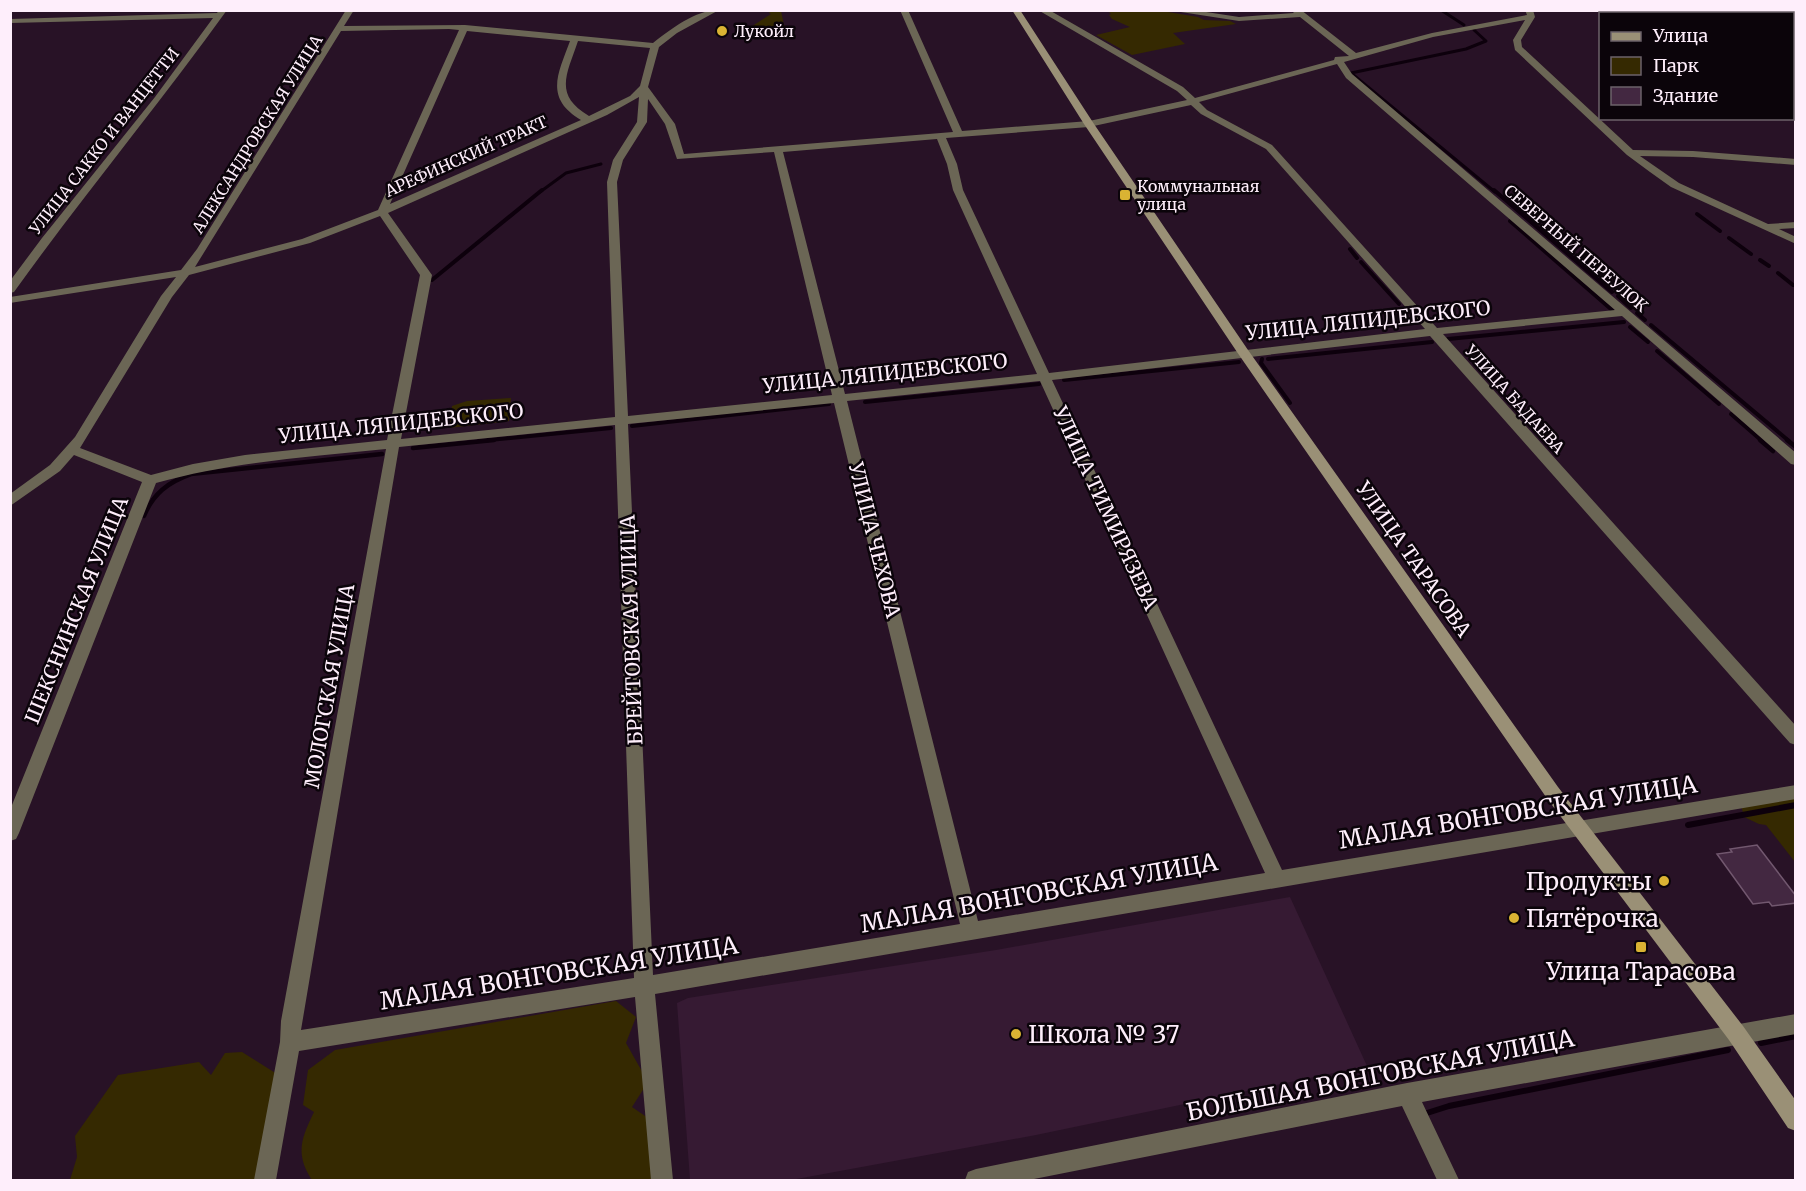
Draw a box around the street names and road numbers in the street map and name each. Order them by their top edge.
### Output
street label: АЛЕКСАНДРОВСКАЯ УЛИЦА [187,30,327,238]
street label: УЛИЦА САККО И ВАНЦЕТТИ [24,44,183,239]
street label: АРЕФИНСКИЙ ТРАКТ [381,111,550,201]
street label: СЕВЕРНЫЙ ПЕРЕУЛОК [1500,180,1652,316]
street label: УЛИЦА ЛЯПИДЕВСКОГО [1243,295,1492,345]
street label: УЛИЦА БАДАЕВА [1460,340,1569,458]
street label: УЛИЦА ЛЯПИДЕВСКОГО [760,348,1009,398]
street label: УЛИЦА ЛЯПИДЕВСКОГО [276,398,525,448]
street label: УЛИЦА ТИМИРЯЗЕВА [1047,401,1164,614]
street label: УЛИЦА ЧЕХОВА [843,459,907,621]
street label: УЛИЦА ТАРАСОВА [1351,476,1477,642]
street label: ШЕКСНИНСКАЯ УЛИЦА [19,492,133,727]
street label: БРЕЙТОВСКАЯ УЛИЦА [613,513,648,746]
street label: МОЛОГСКАЯ УЛИЦА [299,581,359,790]
street label: МАЛАЯ ВОНГОВСКАЯ УЛИЦА [1337,768,1700,856]
street label: МАЛАЯ ВОНГОВСКАЯ УЛИЦА [858,846,1221,940]
street label: МАЛАЯ ВОНГОВСКАЯ УЛИЦА [378,929,741,1017]
street label: БОЛЬШАЯ ВОНГОВСКАЯ УЛИЦА [1183,1022,1578,1128]

